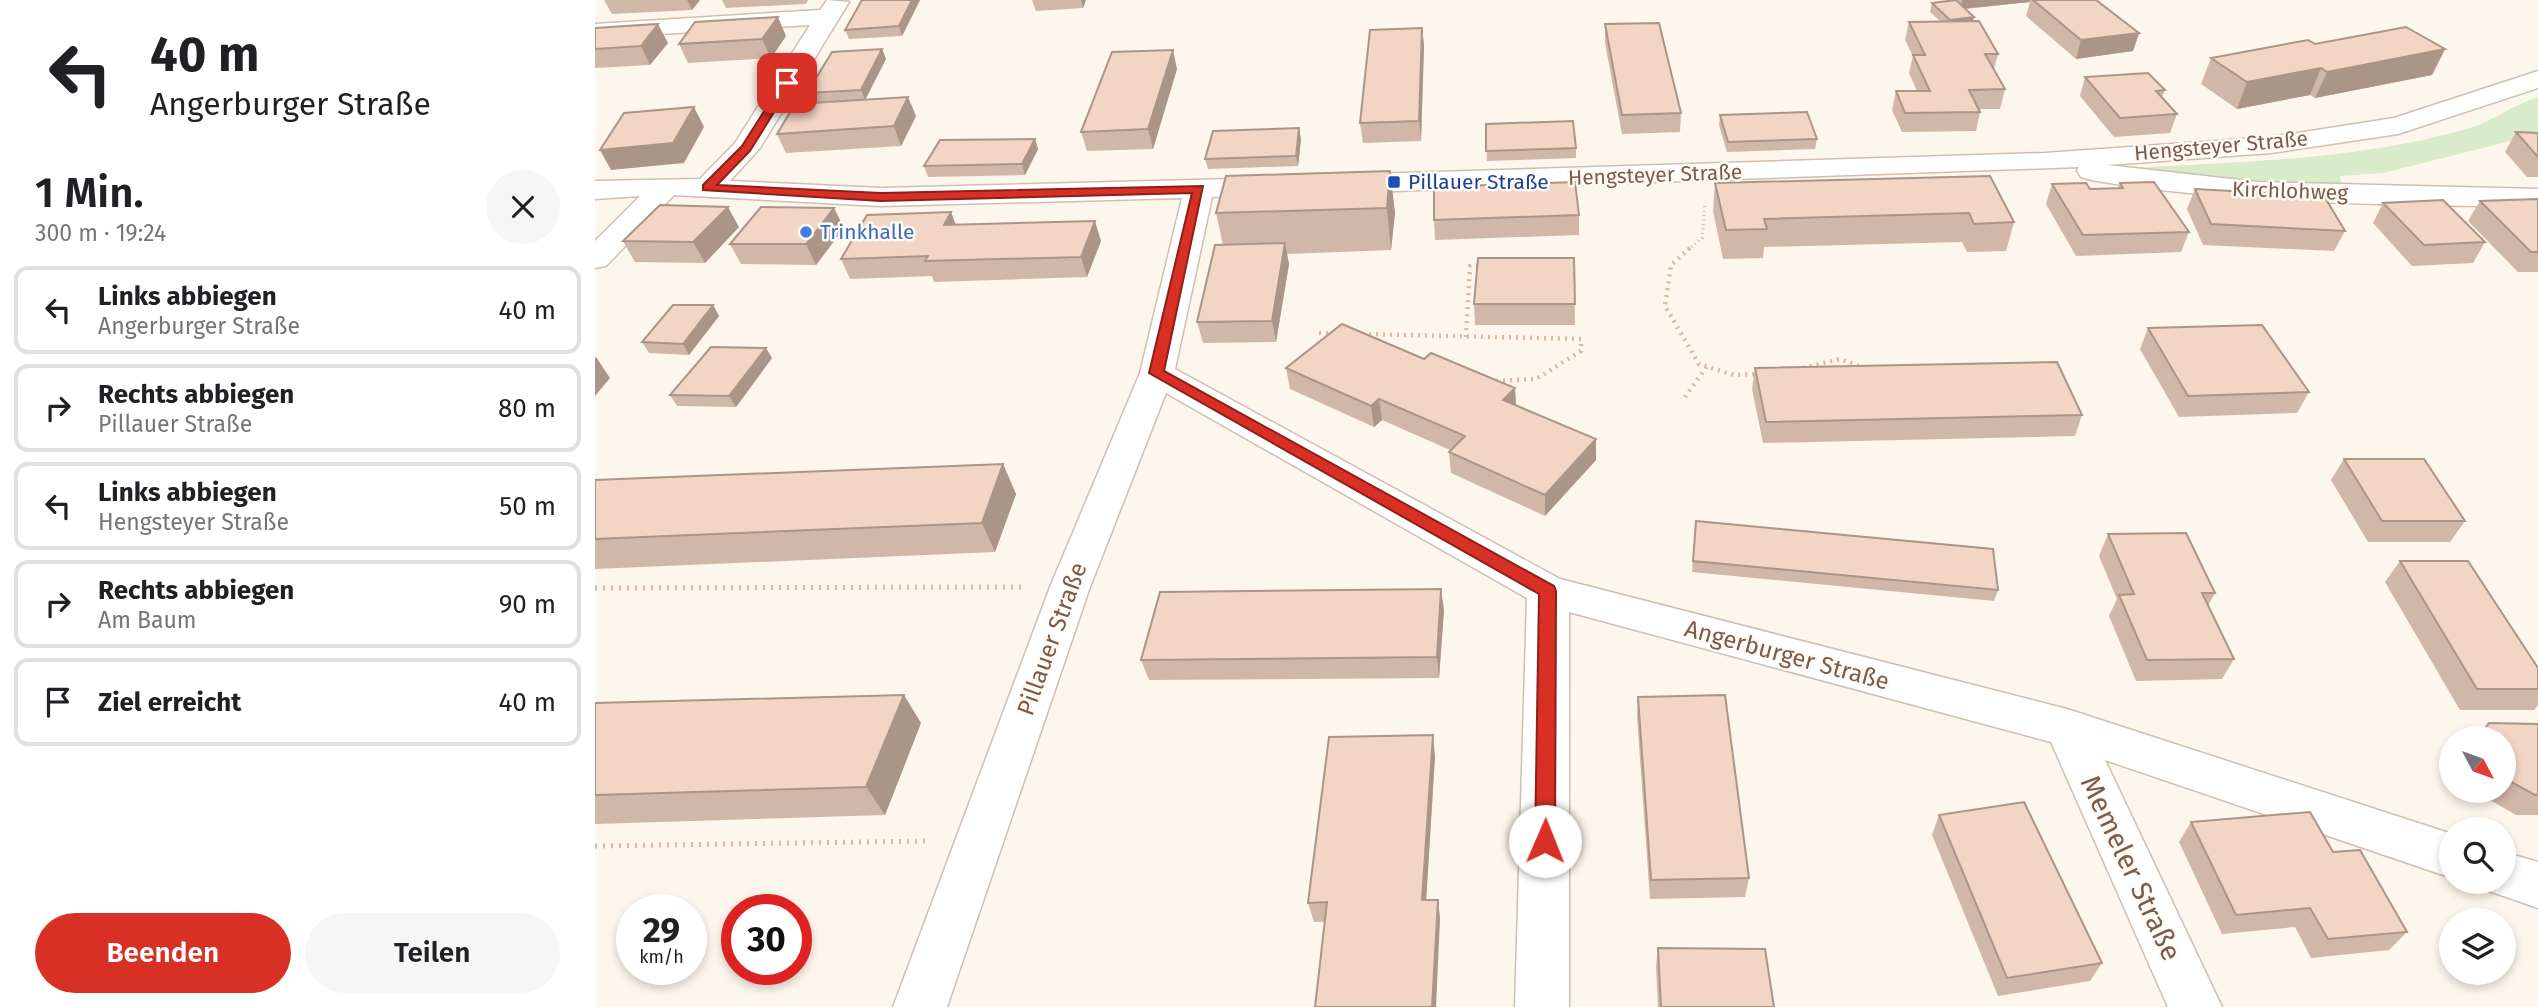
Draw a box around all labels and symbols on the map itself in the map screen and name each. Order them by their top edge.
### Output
pin [757,53,817,113]
street label: Hengsteyer Straße [2133,125,2309,167]
street label: Hengsteyer Straße [1567,159,1743,191]
place label: Pillauer Straße [1408,169,1549,195]
marker: Pillauer Straße [1386,174,1402,190]
street label: Kirchlohweg [2232,176,2349,206]
place label: Trinkhalle [820,219,914,245]
marker: Trinkhalle [798,224,814,240]
street label: Pillauer Straße [1011,559,1093,719]
street label: Angerburger Straße [1682,614,1892,696]
north arrow [2439,726,2517,803]
street label: Memeler Straße [2074,770,2188,966]
position arrow [1508,804,1582,878]
speed limit sign: 30 [721,894,812,985]

